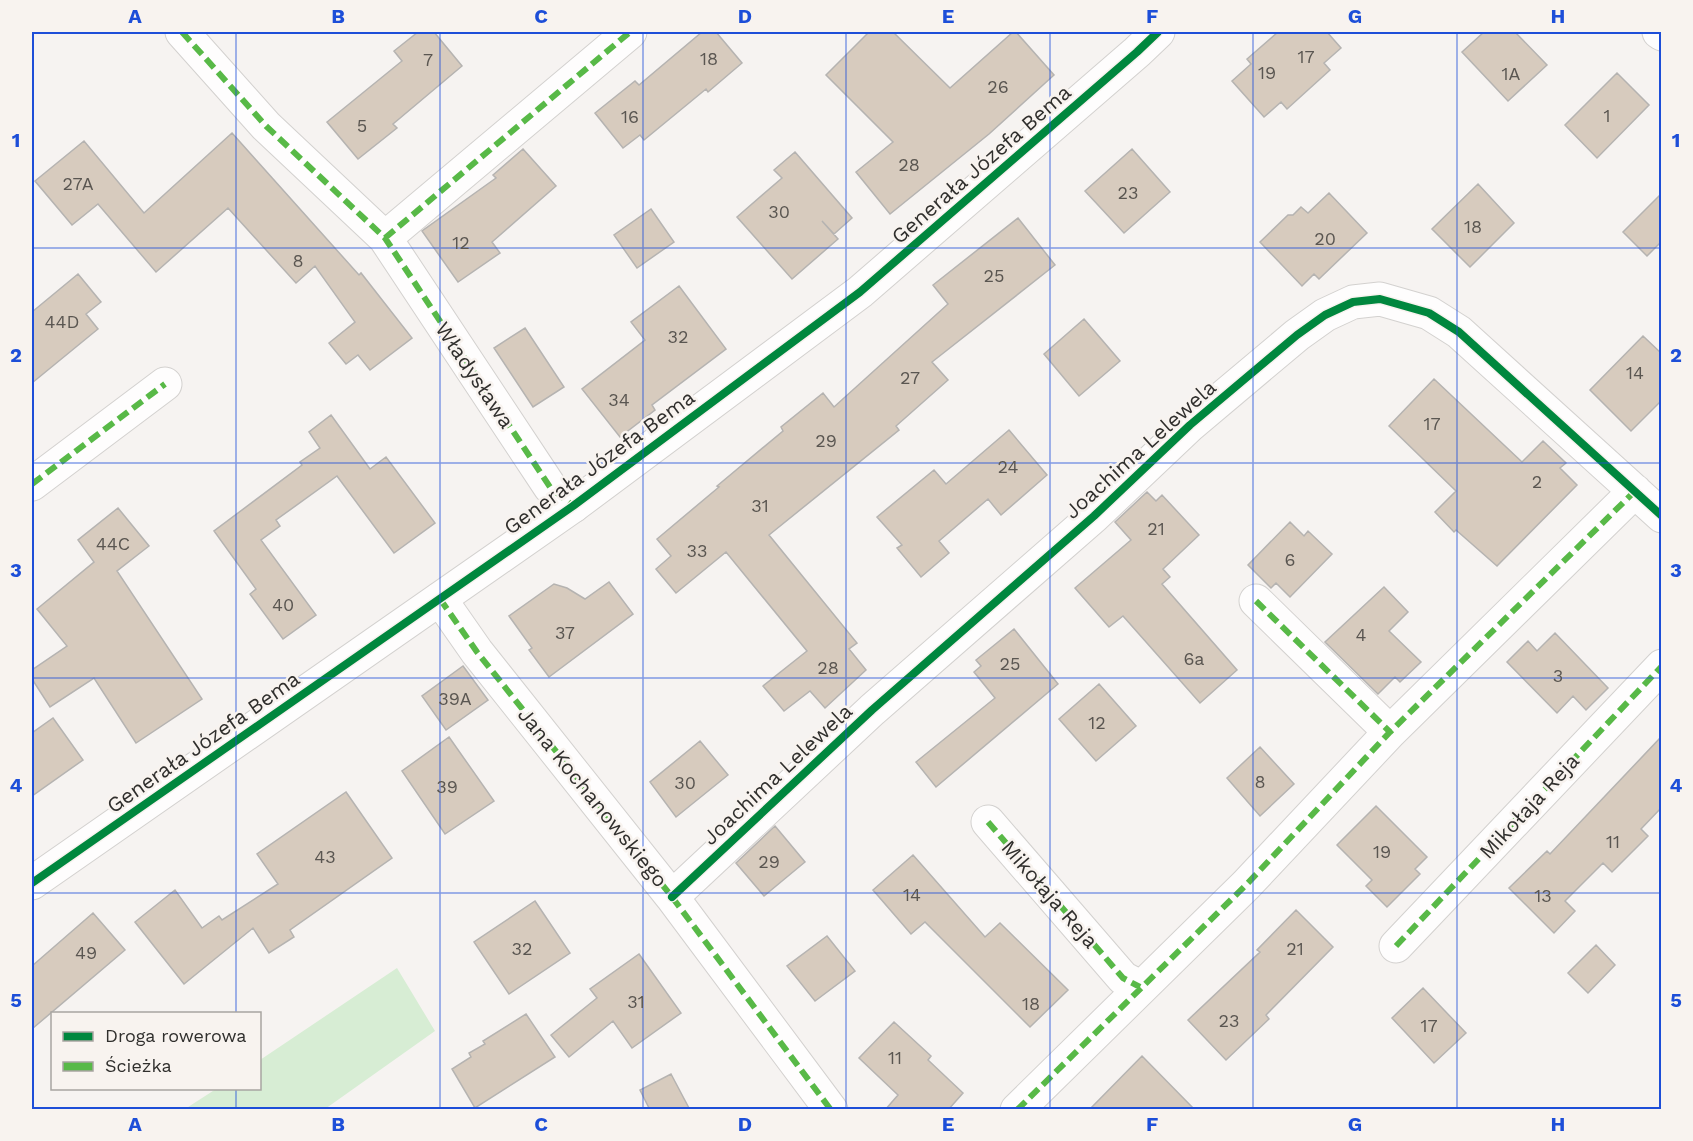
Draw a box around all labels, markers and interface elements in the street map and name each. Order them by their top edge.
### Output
text: A [128,4,142,28]
text: B [331,4,345,28]
text: C [534,4,548,28]
text: D [738,4,752,28]
text: E [942,4,954,28]
text: F [1146,4,1158,28]
text: G [1348,4,1362,28]
text: H [1551,4,1565,28]
house number: 17 [1297,46,1315,67]
house number: 18 [700,48,718,69]
house number: 7 [423,49,433,70]
house number: 19 [1258,62,1276,83]
house number: 1A [1502,63,1521,84]
house number: 26 [987,76,1009,97]
street label: Generała Józefa Bema [886,79,1076,249]
house number: 1 [1603,105,1611,126]
house number: 16 [621,106,639,127]
house number: 5 [357,115,367,136]
text: 1 [12,128,20,152]
text: 1 [1672,128,1680,152]
house number: 28 [898,154,920,175]
house number: 27A [62,173,94,194]
house number: 23 [1118,182,1139,203]
house number: 30 [768,201,790,222]
house number: 18 [1464,216,1482,237]
house number: 20 [1314,228,1336,249]
house number: 12 [452,232,470,253]
house number: 8 [292,250,304,271]
house number: 25 [984,265,1004,286]
house number: 44D [45,311,79,332]
street label: Władysława [430,317,520,433]
house number: 32 [668,326,689,347]
text: 2 [10,343,22,367]
text: 2 [1670,343,1682,367]
house number: 14 [1626,362,1644,383]
house number: 27 [900,367,920,388]
street label: Joachima Lelewela [1059,374,1221,524]
street label: Generała Józefa Bema [499,384,699,540]
house number: 34 [608,389,630,410]
house number: 17 [1423,413,1441,434]
house number: 29 [815,430,837,451]
house number: 24 [998,456,1018,477]
house number: 2 [1532,471,1542,492]
house number: 31 [751,495,769,516]
house number: 21 [1147,518,1165,539]
house number: 44C [96,533,130,554]
house number: 33 [687,540,708,561]
house number: 6 [1285,549,1295,570]
text: 3 [10,558,22,582]
text: 3 [1670,558,1682,582]
house number: 40 [272,594,294,615]
house number: 37 [555,622,575,643]
house number: 4 [1356,624,1367,645]
house number: 6a [1183,648,1205,669]
house number: 25 [1000,653,1020,674]
house number: 28 [817,657,839,678]
house number: 3 [1553,665,1563,686]
street label: Generała Józefa Bema [102,666,304,818]
house number: 39A [438,688,472,709]
street label: Joachima Lelewela [697,698,857,850]
street label: Jana Kochanowskiego [513,702,673,892]
house number: 12 [1088,712,1106,733]
street label: Mikołaja Reja [1474,748,1584,864]
house number: 8 [1254,771,1266,792]
house number: 30 [674,772,696,793]
text: 4 [10,773,23,797]
text: 4 [1670,773,1683,797]
house number: 39 [436,776,458,797]
house number: 11 [1606,831,1620,852]
street label: Mikołaja Reja [996,835,1104,953]
house number: 19 [1373,841,1391,862]
house number: 43 [314,846,336,867]
house number: 29 [758,851,780,872]
house number: 14 [903,884,921,905]
house number: 13 [1534,885,1552,906]
house number: 32 [512,938,533,959]
house number: 21 [1286,938,1304,959]
house number: 49 [75,942,97,963]
text: 5 [10,988,22,1012]
text: 5 [1670,988,1682,1012]
house number: 31 [627,991,645,1012]
house number: 18 [1022,993,1040,1014]
house number: 23 [1219,1010,1240,1031]
legend [51,1012,261,1090]
house number: 17 [1420,1015,1438,1036]
text: Droga rowerowa [105,1025,247,1046]
house number: 11 [888,1047,902,1068]
text: Ścieżka [105,1055,172,1076]
text: A [128,1112,142,1136]
text: B [331,1112,345,1136]
text: C [534,1112,548,1136]
text: D [738,1112,752,1136]
text: E [942,1112,954,1136]
text: F [1146,1112,1158,1136]
text: G [1348,1112,1362,1136]
text: H [1551,1112,1565,1136]

